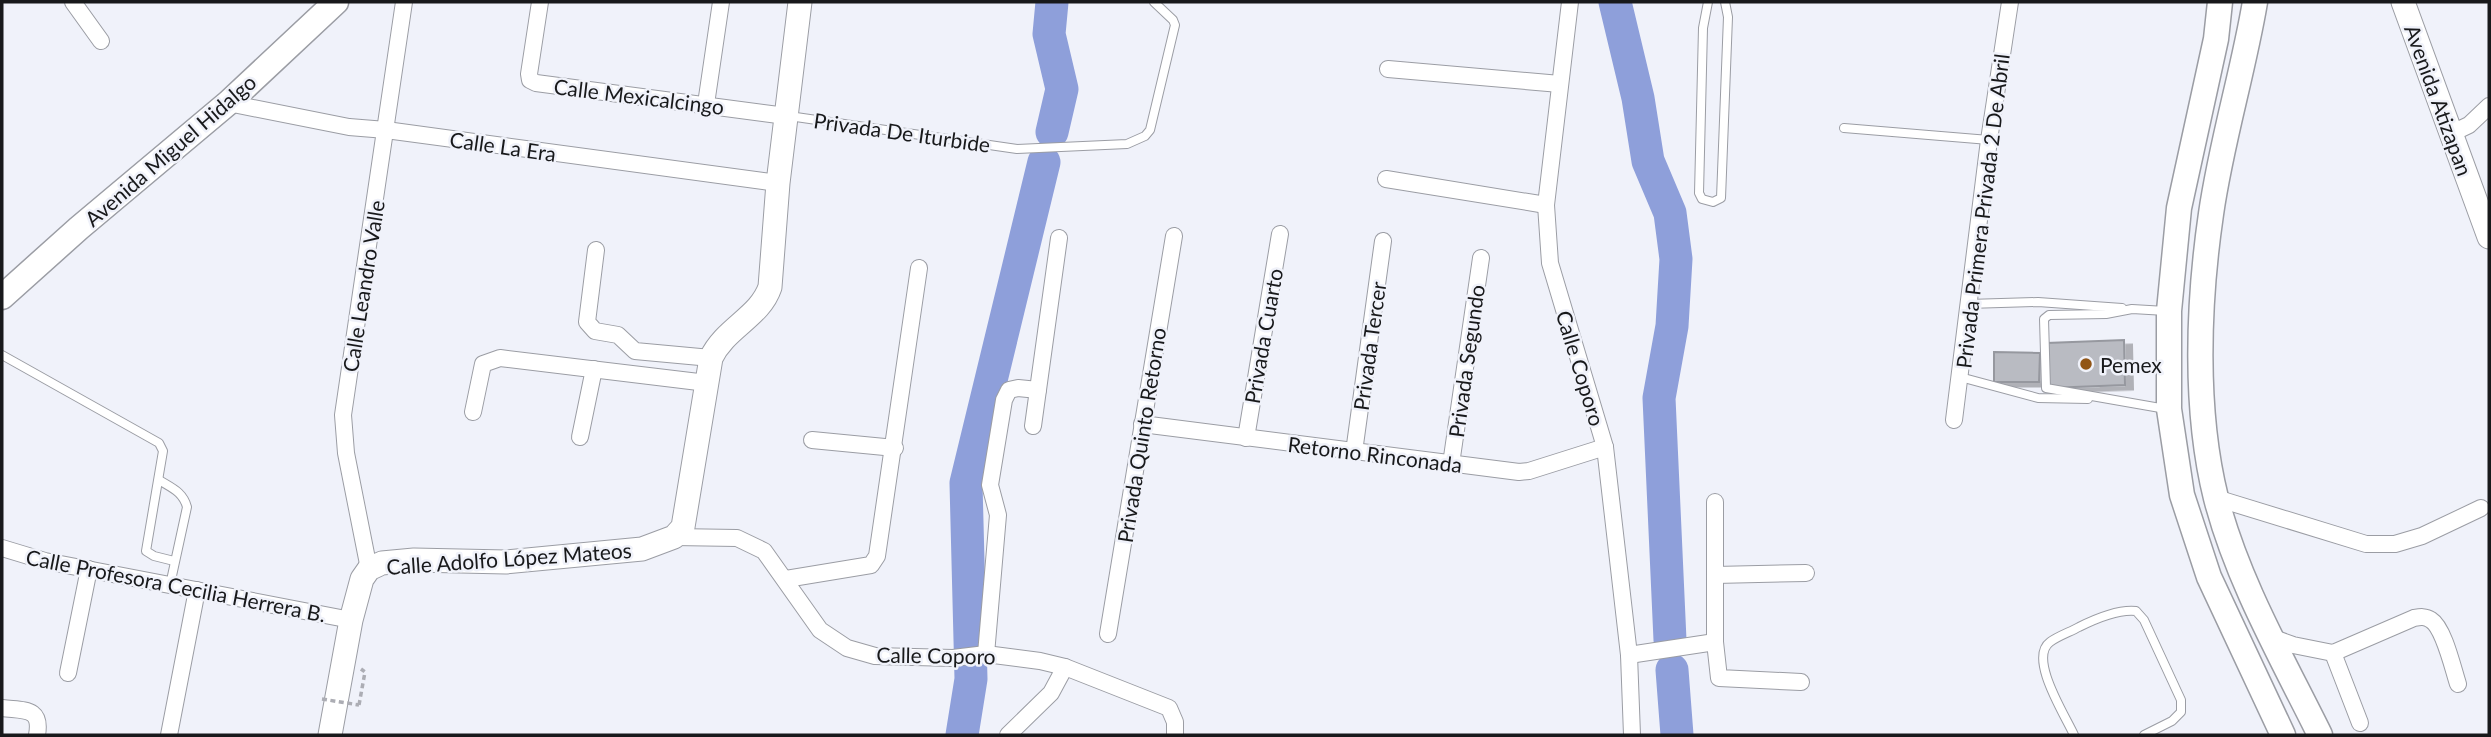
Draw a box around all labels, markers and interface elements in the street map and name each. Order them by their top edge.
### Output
street label: Avenida Atizapan [2400,21,2478,179]
street label: Privada Primera Privada 2 De Abril [1950,52,2014,370]
street label: Avenida Miguel Hidalgo [79,69,261,231]
street label: Calle Mexicalcingo [552,73,726,119]
street label: Privada De Iturbide [812,107,992,157]
street label: Calle La Era [448,126,558,166]
street label: Calle Leandro Valle [337,198,389,374]
street label: Privada Cuarto [1239,266,1287,406]
street label: Privada Tercer [1348,280,1390,412]
street label: Privada Segundo [1443,283,1489,439]
street label: Calle Coporo [1552,307,1610,429]
street label: Privada Quinto Retorno [1112,326,1170,544]
place label: Pemex [2100,352,2162,377]
marker: Pemex [2078,356,2094,372]
street label: Retorno Rinconada [1286,431,1464,477]
street label: Calle Adolfo López Mateos [386,537,632,579]
street label: Calle Profesora Cecilia Herrera B. [24,544,328,626]
street label: Calle Coporo [876,641,996,669]

